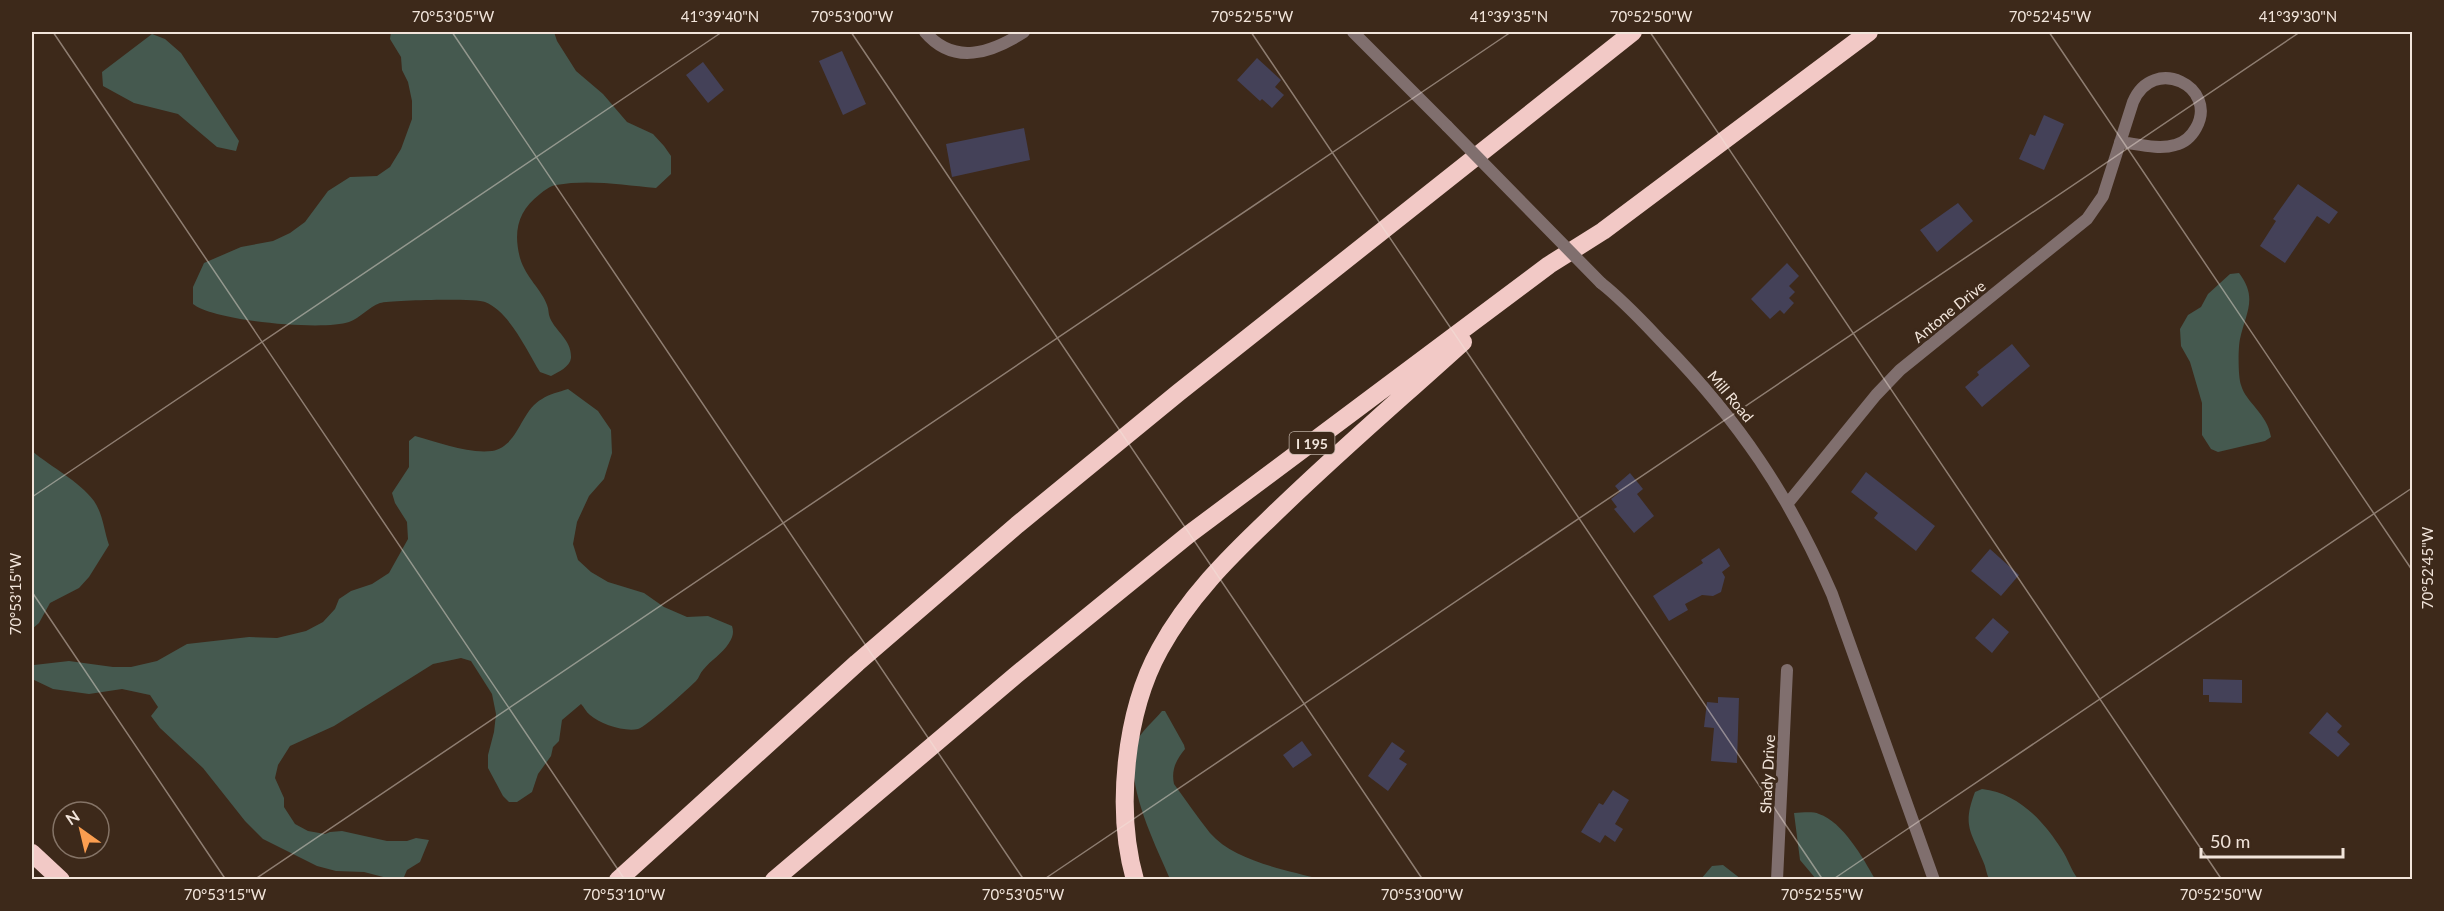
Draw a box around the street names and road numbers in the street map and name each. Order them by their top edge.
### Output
street label: Antone Drive [1909,276,1989,346]
street label: Mill Road [1704,367,1758,425]
road number: I 195 [1290,432,1334,454]
street label: Shady Drive [1756,734,1778,814]

